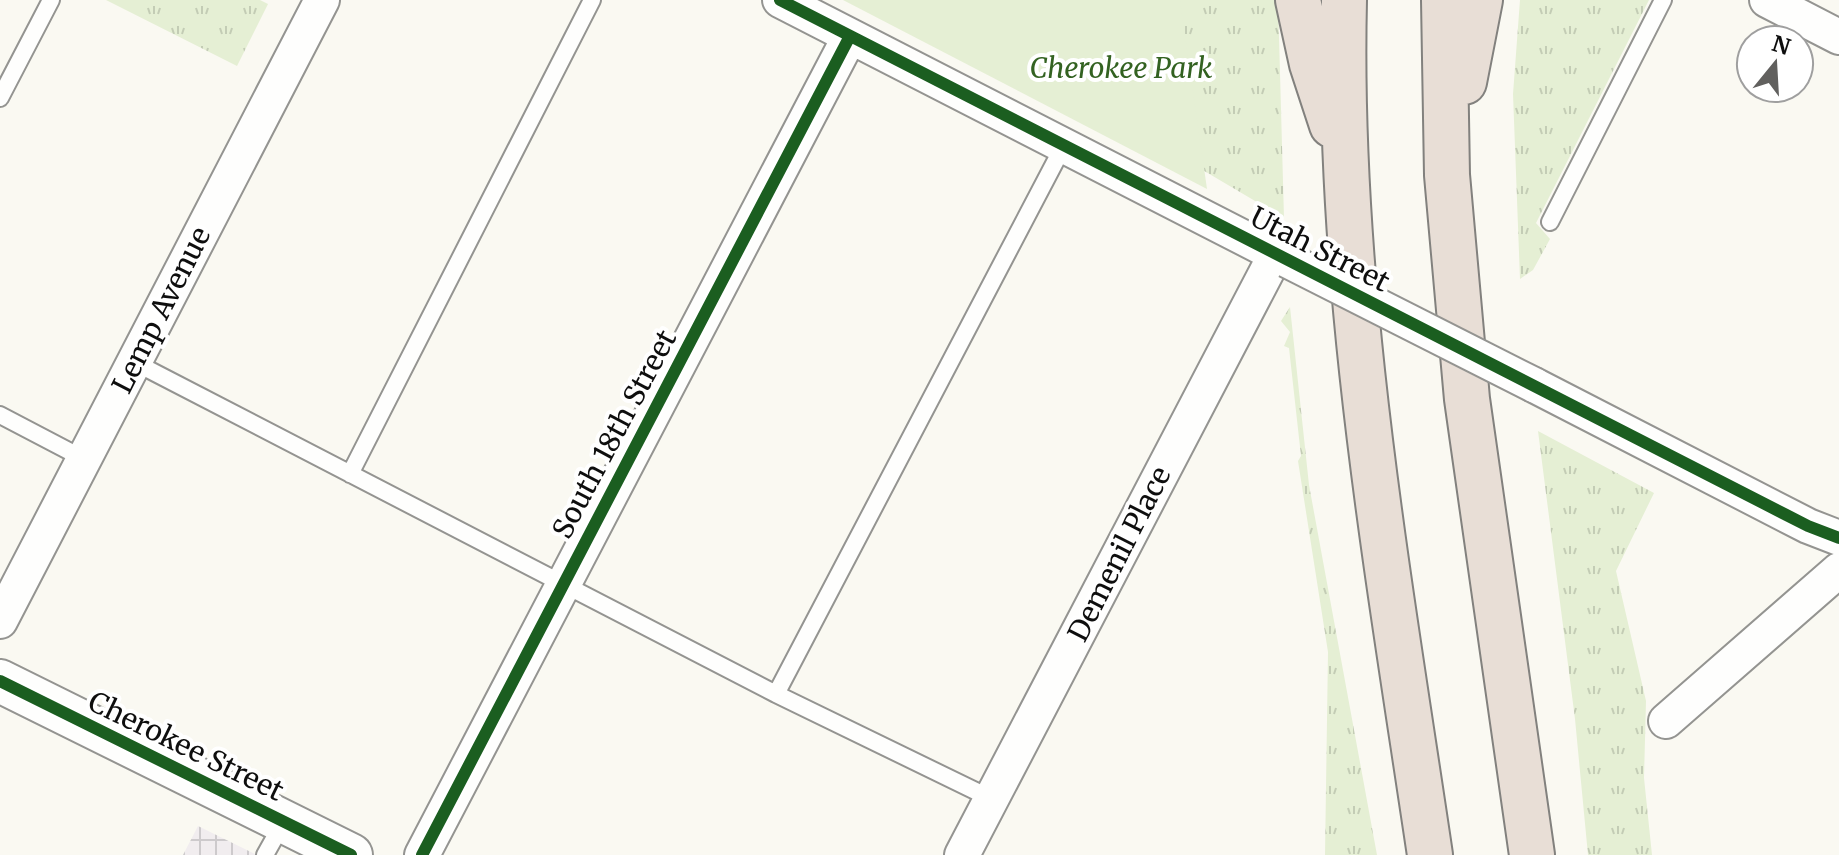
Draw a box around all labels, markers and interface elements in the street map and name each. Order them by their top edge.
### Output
north arrow [1735,24,1815,104]
text: N [1769,29,1794,61]
park label: Cherokee Park [1030,50,1212,86]
street label: Utah Street [1244,199,1396,300]
street label: Lemp Avenue [104,221,218,399]
street label: South 18th Street [544,324,684,544]
street label: Demenil Place [1059,461,1179,647]
street label: Cherokee Street [83,683,290,809]

